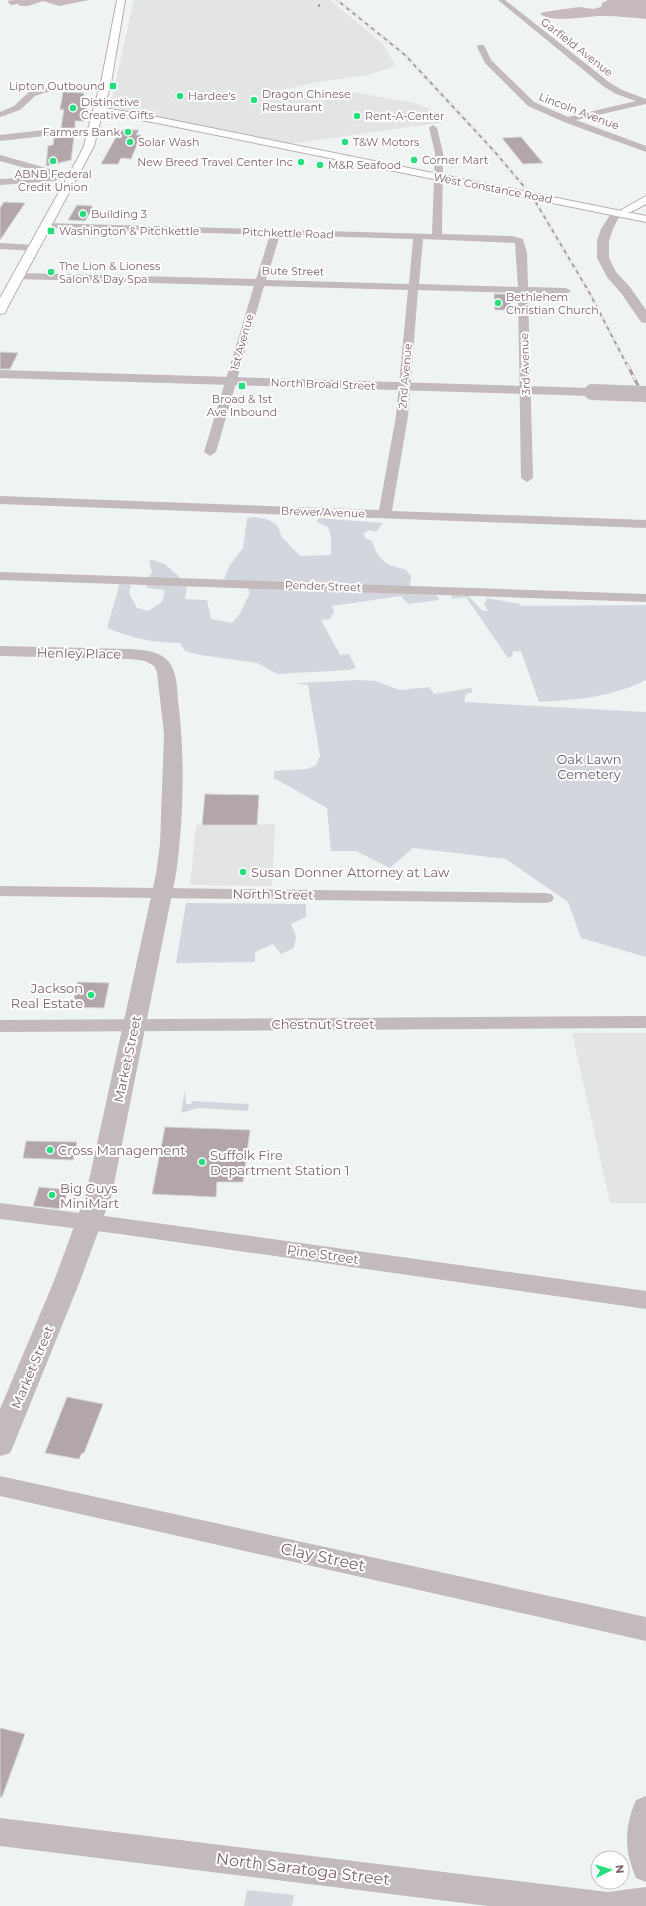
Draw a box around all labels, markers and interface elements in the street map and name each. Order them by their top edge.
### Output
street label: Garfield Avenue [538,14,616,80]
place label: Lipton Outbound [9,79,105,93]
marker: Lipton Outbound [108,81,118,91]
place label: Dragon Chinese Restaurant [262,87,351,114]
place label: Hardee's [188,89,236,103]
street label: Lincoln Avenue [537,89,621,133]
marker: Hardee's [175,91,185,101]
place label: Distinctive Creative Gifts [81,95,154,122]
marker: Dragon Chinese Restaurant [249,95,259,105]
marker: Distinctive Creative Gifts [68,103,78,113]
place label: Rent-A-Center [365,109,444,123]
marker: Rent-A-Center [352,111,362,121]
place label: Farmers Bank [43,125,120,139]
marker: Farmers Bank [123,127,133,137]
place label: Solar Wash [138,135,199,149]
place label: T&W Motors [353,135,420,149]
marker: Solar Wash [125,137,135,147]
marker: T&W Motors [340,137,350,147]
place label: Corner Mart [422,153,489,167]
place label: New Breed Travel Center Inc [137,155,293,169]
marker: Corner Mart [409,155,419,165]
marker: ABNB Federal Credit Union [48,156,58,166]
marker: New Breed Travel Center Inc [296,157,306,167]
place label: M&R Seafood [328,158,401,172]
marker: M&R Seafood [315,160,325,170]
place label: ABNB Federal Credit Union [14,167,92,194]
street label: West Constance Road [432,170,554,206]
place label: Building 3 [91,207,147,221]
marker: Building 3 [78,209,88,219]
place label: Washington & Pitchkettle [59,224,200,238]
street label: Pitchkettle Road [242,224,334,242]
marker: Washington & Pitchkettle [46,226,56,236]
place label: The Lion & Lioness Salon & Day Spa [59,259,161,286]
street label: Bute Street [262,263,325,279]
marker: The Lion & Lioness Salon & Day Spa [46,267,56,277]
place label: Bethlehem Christian Church [506,290,599,317]
marker: Bethlehem Christian Church [493,298,503,308]
street label: 1st Avenue [227,312,257,372]
street label: 3rd Avenue [517,332,533,395]
street label: 2nd Avenue [395,342,415,409]
street label: North Broad Street [270,375,376,393]
marker: Broad & 1st Ave Inbound [237,381,247,391]
place label: Broad & 1st Ave Inbound [207,392,277,419]
street label: Brewer Avenue [281,504,366,520]
street label: Pender Street [285,578,362,594]
street label: Henley Place [37,644,122,662]
park label: Oak Lawn Cemetery [556,751,622,782]
place label: Susan Donner Attorney at Law [251,864,450,880]
marker: Susan Donner Attorney at Law [238,867,248,877]
street label: North Street [232,885,314,903]
place label: Jackson Real Estate [11,980,83,1011]
marker: Jackson Real Estate [86,990,96,1000]
street label: Market Street [110,1014,144,1104]
street label: Chestnut Street [272,1016,375,1032]
place label: Cross Management [58,1142,186,1158]
marker: Cross Management [45,1145,55,1155]
place label: Suffolk Fire Department Station 1 [210,1147,349,1178]
marker: Suffolk Fire Department Station 1 [197,1157,207,1167]
place label: Big Guys MiniMart [60,1180,119,1211]
marker: Big Guys MiniMart [47,1190,57,1200]
street label: Pine Street [286,1241,360,1267]
street label: Market Street [7,1323,57,1411]
street label: Clay Street [279,1539,368,1575]
street label: North Saratoga Street [215,1849,391,1889]
north arrow [590,1850,630,1890]
text: N [613,1864,627,1874]

